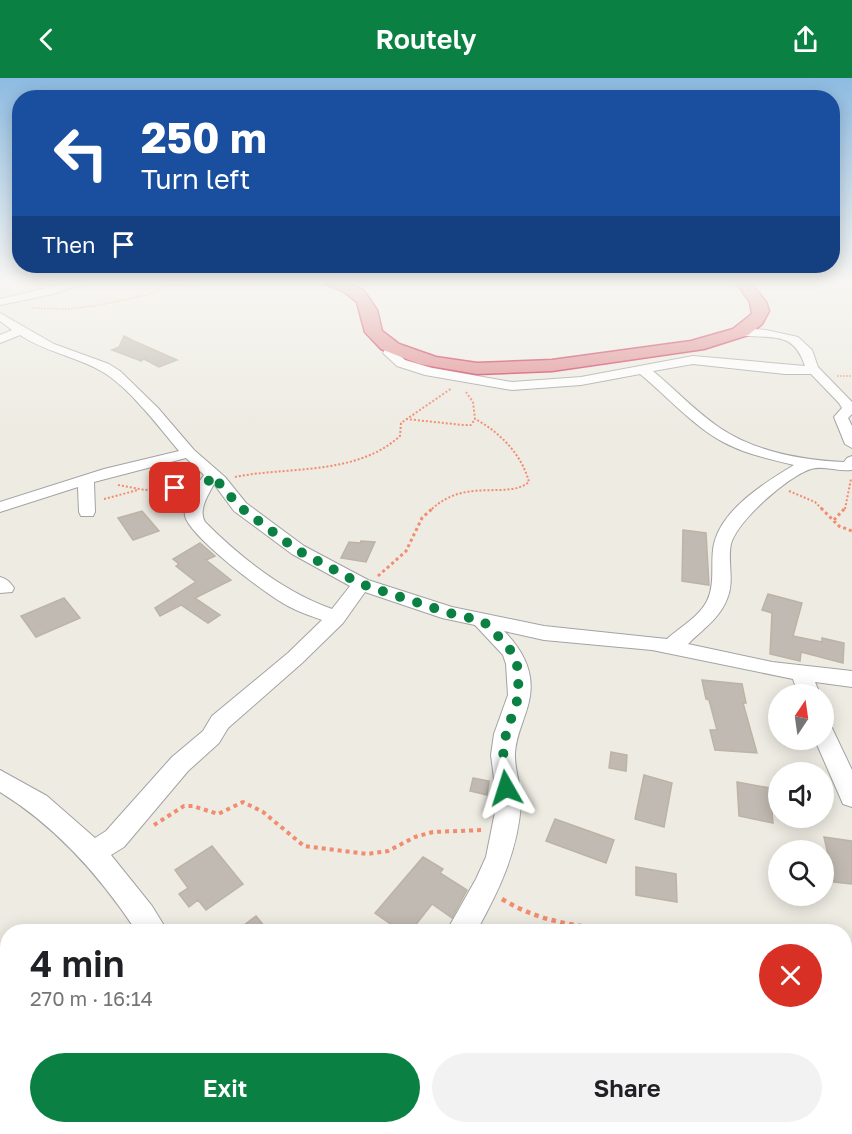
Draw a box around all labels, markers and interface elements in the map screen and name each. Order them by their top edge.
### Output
icon: back [30,23,63,56]
text: Routely [376,23,476,55]
icon: share [789,23,822,56]
text: 250 m [141,112,267,162]
icon: left [42,114,120,192]
text: Turn left [141,163,250,195]
icon: arrive [107,228,140,261]
text: Then [42,231,95,258]
pin [149,462,200,513]
icon: arrive [158,471,191,504]
north arrow [768,684,834,750]
map controls [768,684,834,906]
position arrow [474,756,538,820]
button: sound [768,762,834,828]
button: search [768,840,834,906]
text: 4 min [30,942,125,985]
button: close [759,944,822,1007]
text: 270 m · 16:14 [30,986,153,1010]
button: Exit [30,1053,420,1122]
button: Share [432,1053,822,1122]

